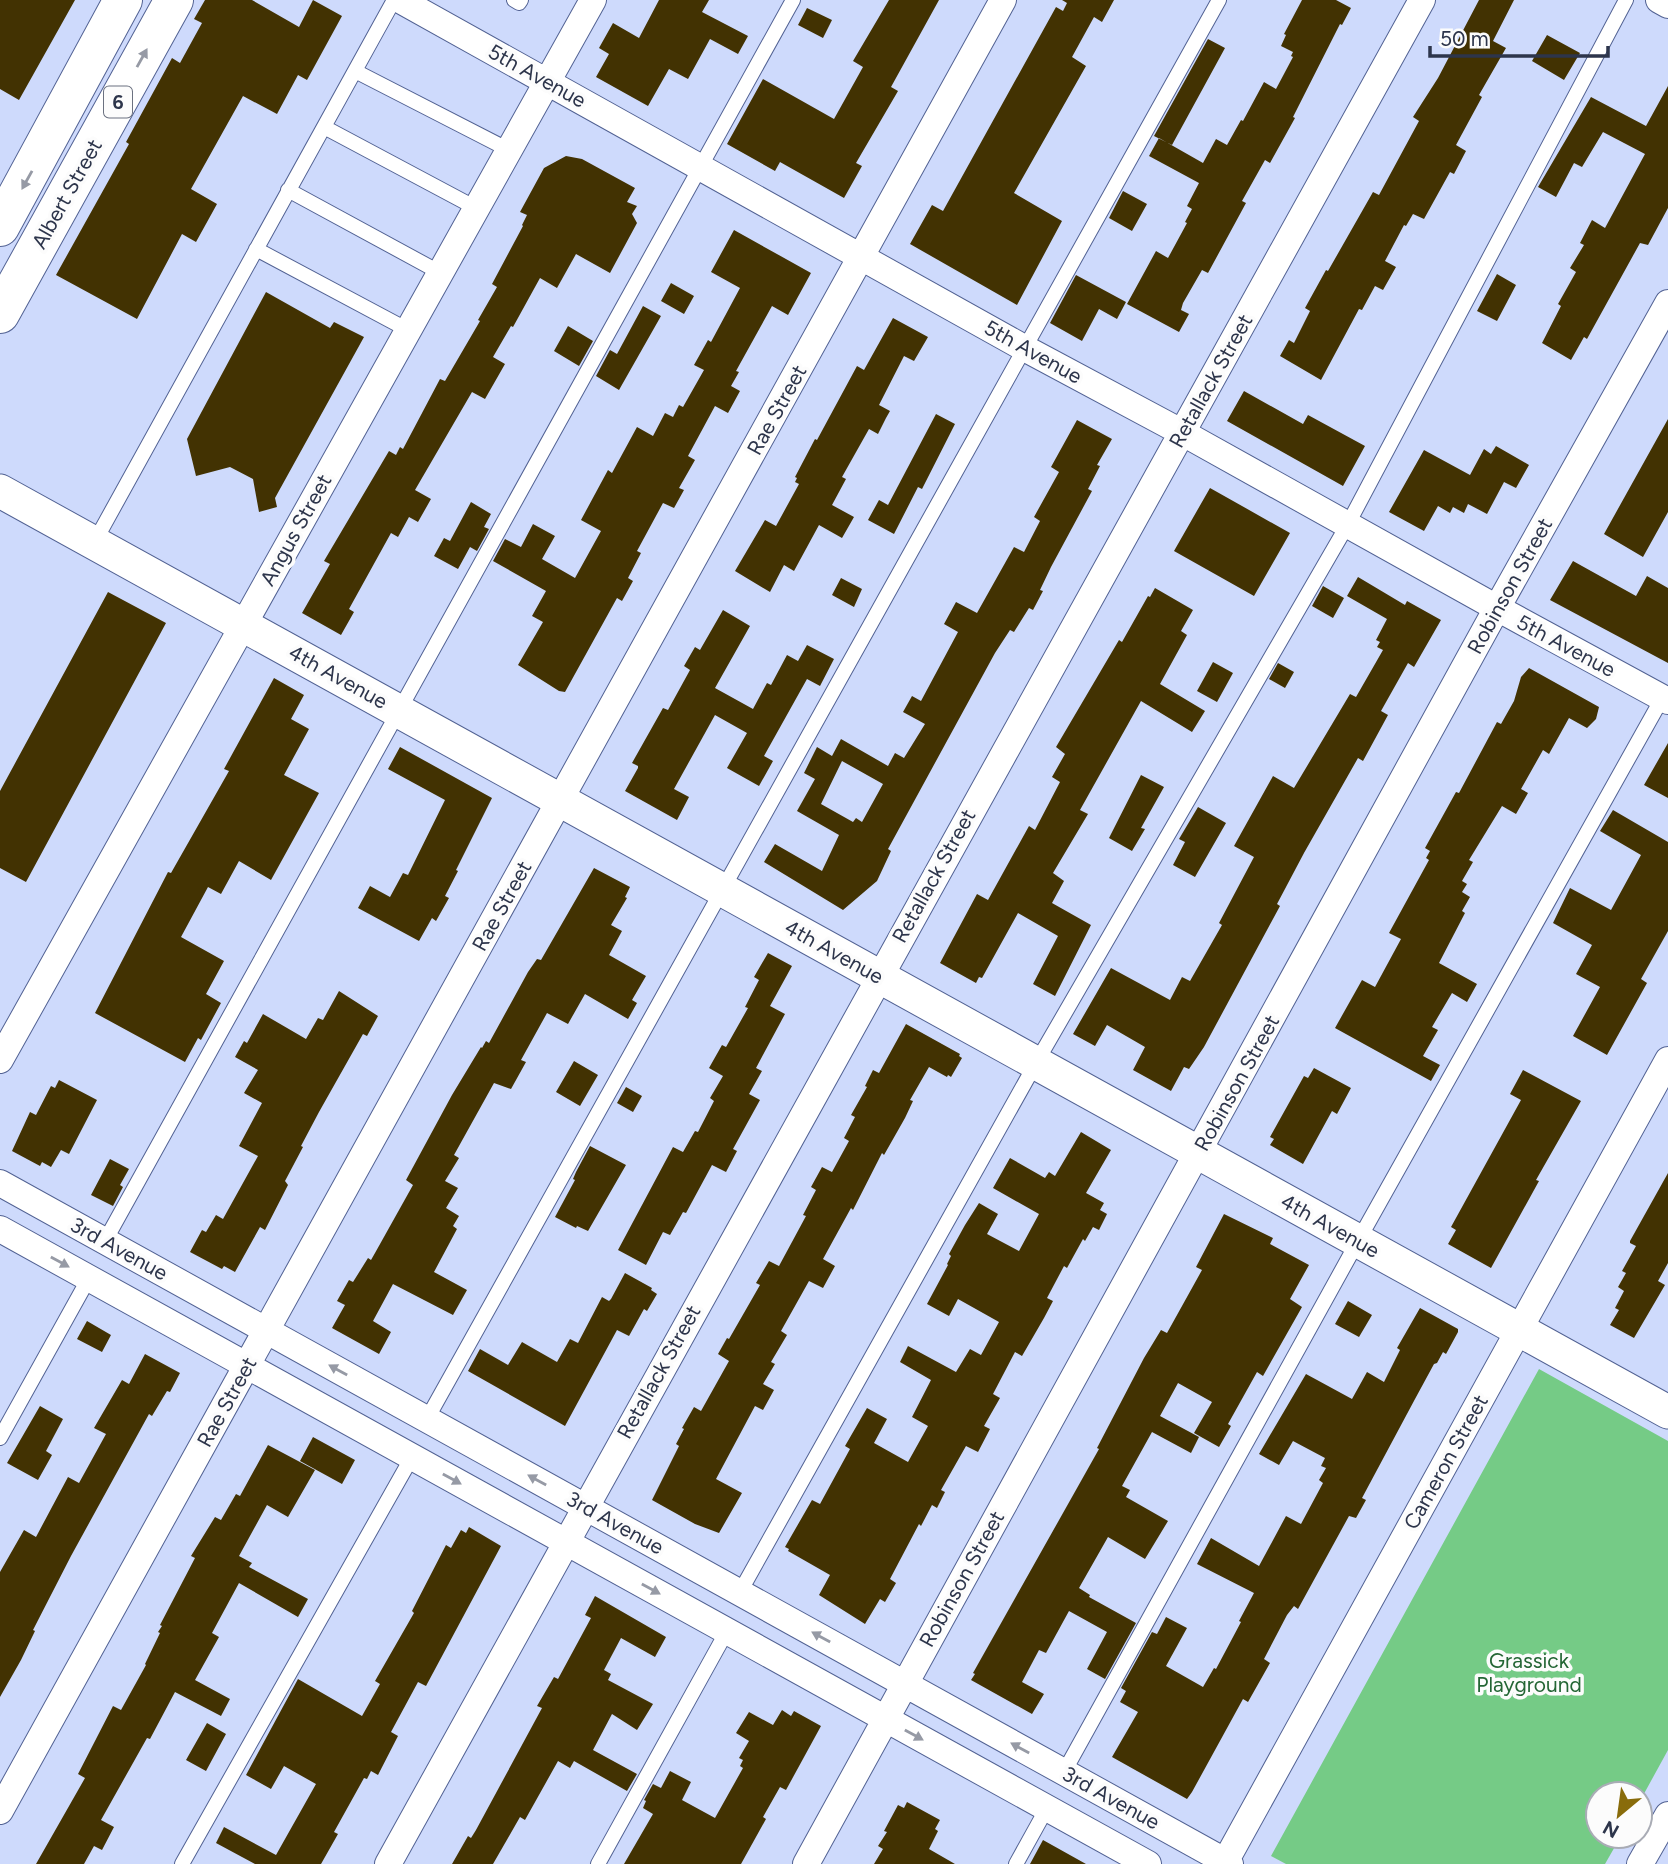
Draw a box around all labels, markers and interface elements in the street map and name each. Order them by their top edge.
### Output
scale bar [1430,14,1608,58]
text: 50 m [1440,26,1489,51]
street label: 5th Avenue [484,38,591,113]
one-way arrow [136,49,148,68]
road number: 6 [104,86,132,118]
street label: Albert Street [26,134,107,253]
one-way arrow [21,170,33,189]
street label: Retallack Street [1164,310,1258,452]
street label: 5th Avenue [980,314,1087,389]
street label: Rae Street [742,360,812,459]
street label: Angus Street [255,470,337,590]
street label: Robinson Street [1462,513,1557,658]
street label: 5th Avenue [1513,609,1620,682]
street label: 4th Avenue [285,639,392,714]
street label: Retallack Street [887,805,981,947]
street label: Rae Street [467,856,537,955]
street label: 4th Avenue [781,914,888,989]
street label: Robinson Street [1189,1010,1284,1155]
street label: 4th Avenue [1277,1188,1384,1263]
street label: 3rd Avenue [66,1212,172,1285]
one-way arrow [50,1256,69,1268]
street label: Retallack Street [612,1301,706,1443]
street label: Rae Street [192,1352,262,1451]
one-way arrow [327,1364,347,1376]
street label: Cameron Street [1398,1390,1493,1533]
one-way arrow [442,1473,462,1485]
one-way arrow [527,1474,546,1486]
street label: 3rd Avenue [562,1486,668,1559]
street label: Robinson Street [914,1506,1009,1651]
one-way arrow [641,1583,661,1595]
one-way arrow [811,1632,831,1644]
park label: Grassick Playground [1476,1648,1582,1697]
one-way arrow [905,1729,924,1741]
one-way arrow [1011,1742,1030,1754]
street label: 3rd Avenue [1058,1761,1164,1834]
north arrow [1584,1780,1654,1850]
text: N [1599,1816,1623,1843]

